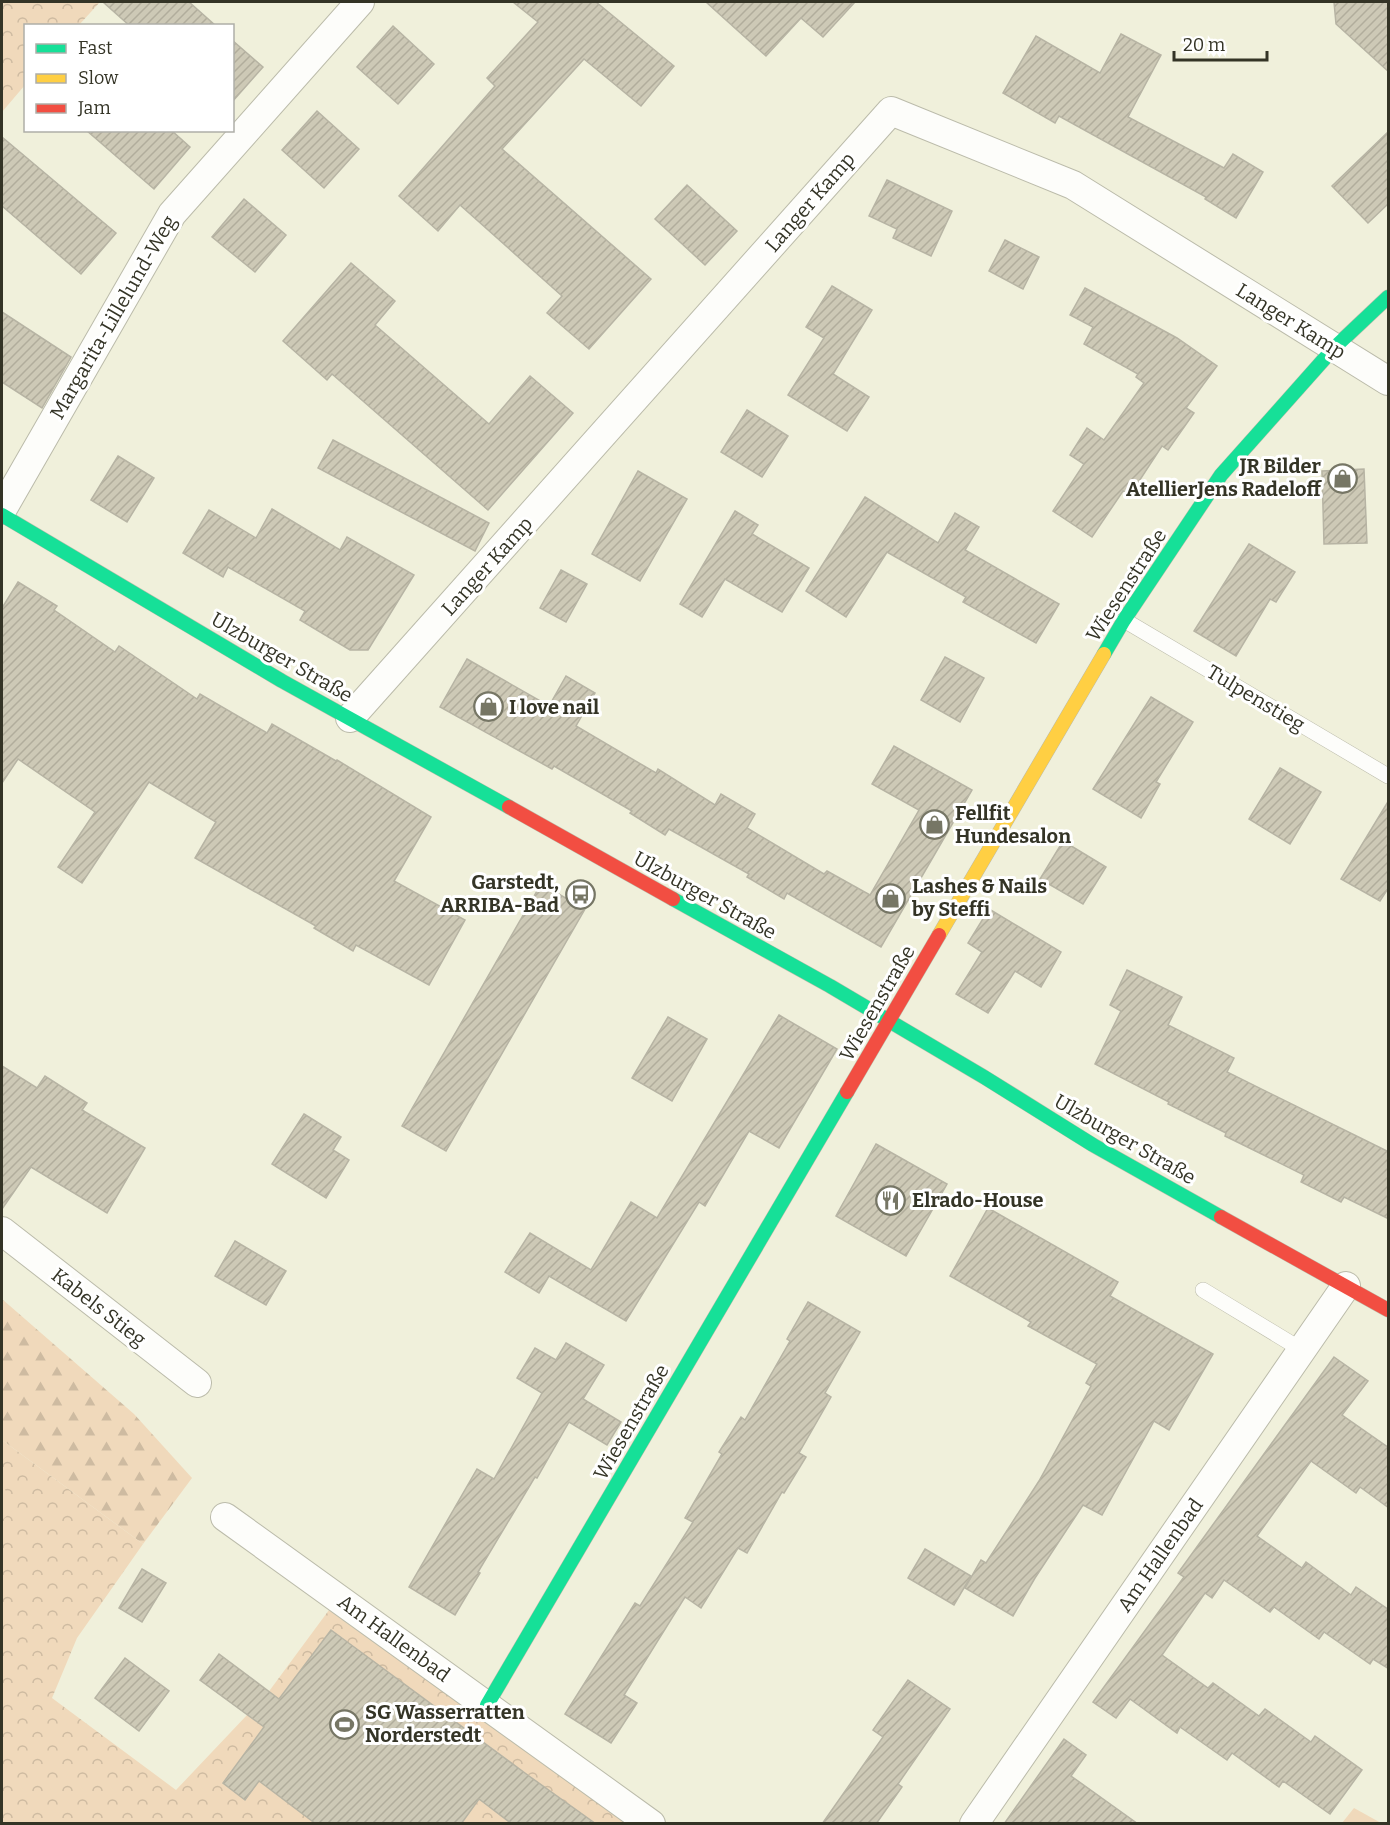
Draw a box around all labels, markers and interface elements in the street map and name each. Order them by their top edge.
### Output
legend [24,24,234,132]
scale bar [1174,24,1267,62]
text: 20 m [1183,34,1225,56]
text: Fast [78,37,113,59]
text: Slow [78,67,119,89]
text: Jam [77,97,111,119]
street label: Langer Kamp [760,147,860,257]
street label: Margarita-Lillelund-Weg [45,211,181,423]
street label: Langer Kamp [1232,278,1350,364]
place label: JR Bilder AtellierJens Radeloff [1126,454,1323,501]
shop icon: JR Bilder AtellierJens Radeloff [1326,462,1358,494]
street label: Langer Kamp [436,512,538,620]
street label: Wiesenstraße [1081,524,1171,646]
street label: Ulzburger Straße [207,607,357,707]
street label: Tulpenstieg [1203,659,1309,737]
shop icon: I love nail [472,691,504,723]
place label: I love nail [509,695,599,719]
place label: Fellfit Hundesalon [955,801,1071,848]
shop icon: Fellfit Hundesalon [918,808,950,840]
street label: Ulzburger Straße [629,846,781,944]
place label: Garstedt, ARRIBA-Bad [440,870,559,917]
place label: Lashes & Nails by Steffi [912,874,1047,921]
bus stop icon: Garstedt, ARRIBA-Bad [564,878,596,910]
shop icon: Lashes & Nails by Steffi [875,882,907,914]
street label: Wiesenstraße [834,941,920,1065]
street label: Ulzburger Straße [1050,1089,1200,1189]
restaurant icon: Elrado-House [875,1184,907,1216]
place label: Elrado-House [912,1188,1044,1212]
street label: Kabels Stieg [47,1263,151,1351]
street label: Wiesenstraße [588,1360,674,1484]
street label: Am Hallenbad [1112,1494,1208,1616]
street label: Am Hallenbad [333,1589,455,1687]
place label: SG Wasserratten Norderstedt [365,1700,525,1747]
sports icon: SG Wasserratten Norderstedt [328,1708,360,1740]

